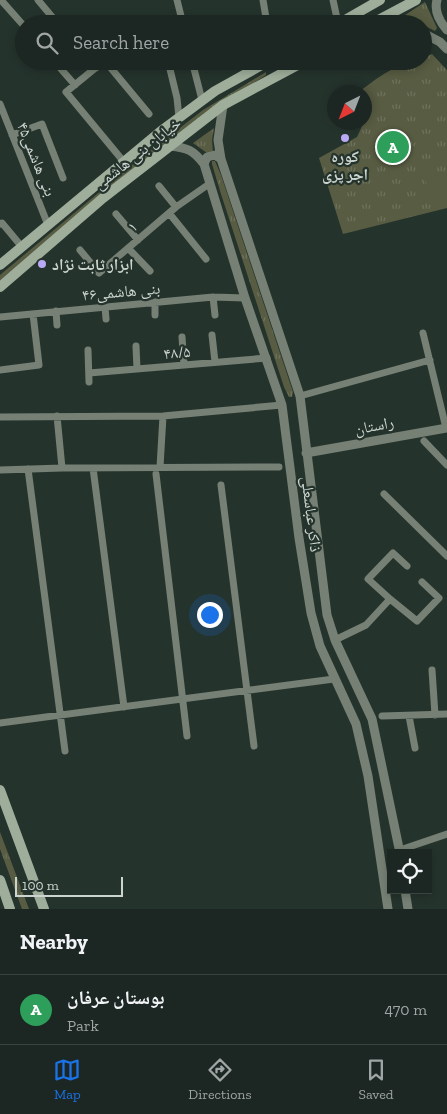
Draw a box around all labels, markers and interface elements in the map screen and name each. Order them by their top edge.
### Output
search box [15,15,432,70]
icon: search [33,29,61,57]
text: Search here [73,31,169,54]
north arrow [327,85,372,130]
street label: خیابان بنی هاشمی [90,113,185,194]
street label: بنی هاشمی۴۵ [12,119,60,199]
pin: A [377,128,409,166]
marker: کوره اجر پزی [339,132,351,144]
place label: کوره اجر پزی [322,147,368,184]
street label: ۱ [123,217,141,236]
place label: ابزار ثابت نژاد [52,255,134,274]
marker: ابزار ثابت نژاد [36,258,48,270]
street label: بنی هاشمی۴۶ [81,279,161,305]
street label: ۴۸/۵ [163,342,191,363]
street label: راستان [353,412,396,440]
street label: ذاکر عباسعلی [296,475,326,553]
your location [197,602,223,628]
map controls [387,849,432,894]
button: locate [387,849,432,894]
scale bar [15,874,122,897]
text: 100 m [22,877,59,894]
text: Nearby [20,929,88,954]
text: بوستان عرفان [67,986,165,1009]
text: A [31,1000,42,1019]
text: 470 m [384,1000,427,1019]
text: Park [67,1016,99,1035]
tab: Map [53,1056,81,1103]
tab: Directions [188,1056,252,1103]
tab: Saved [358,1056,394,1103]

